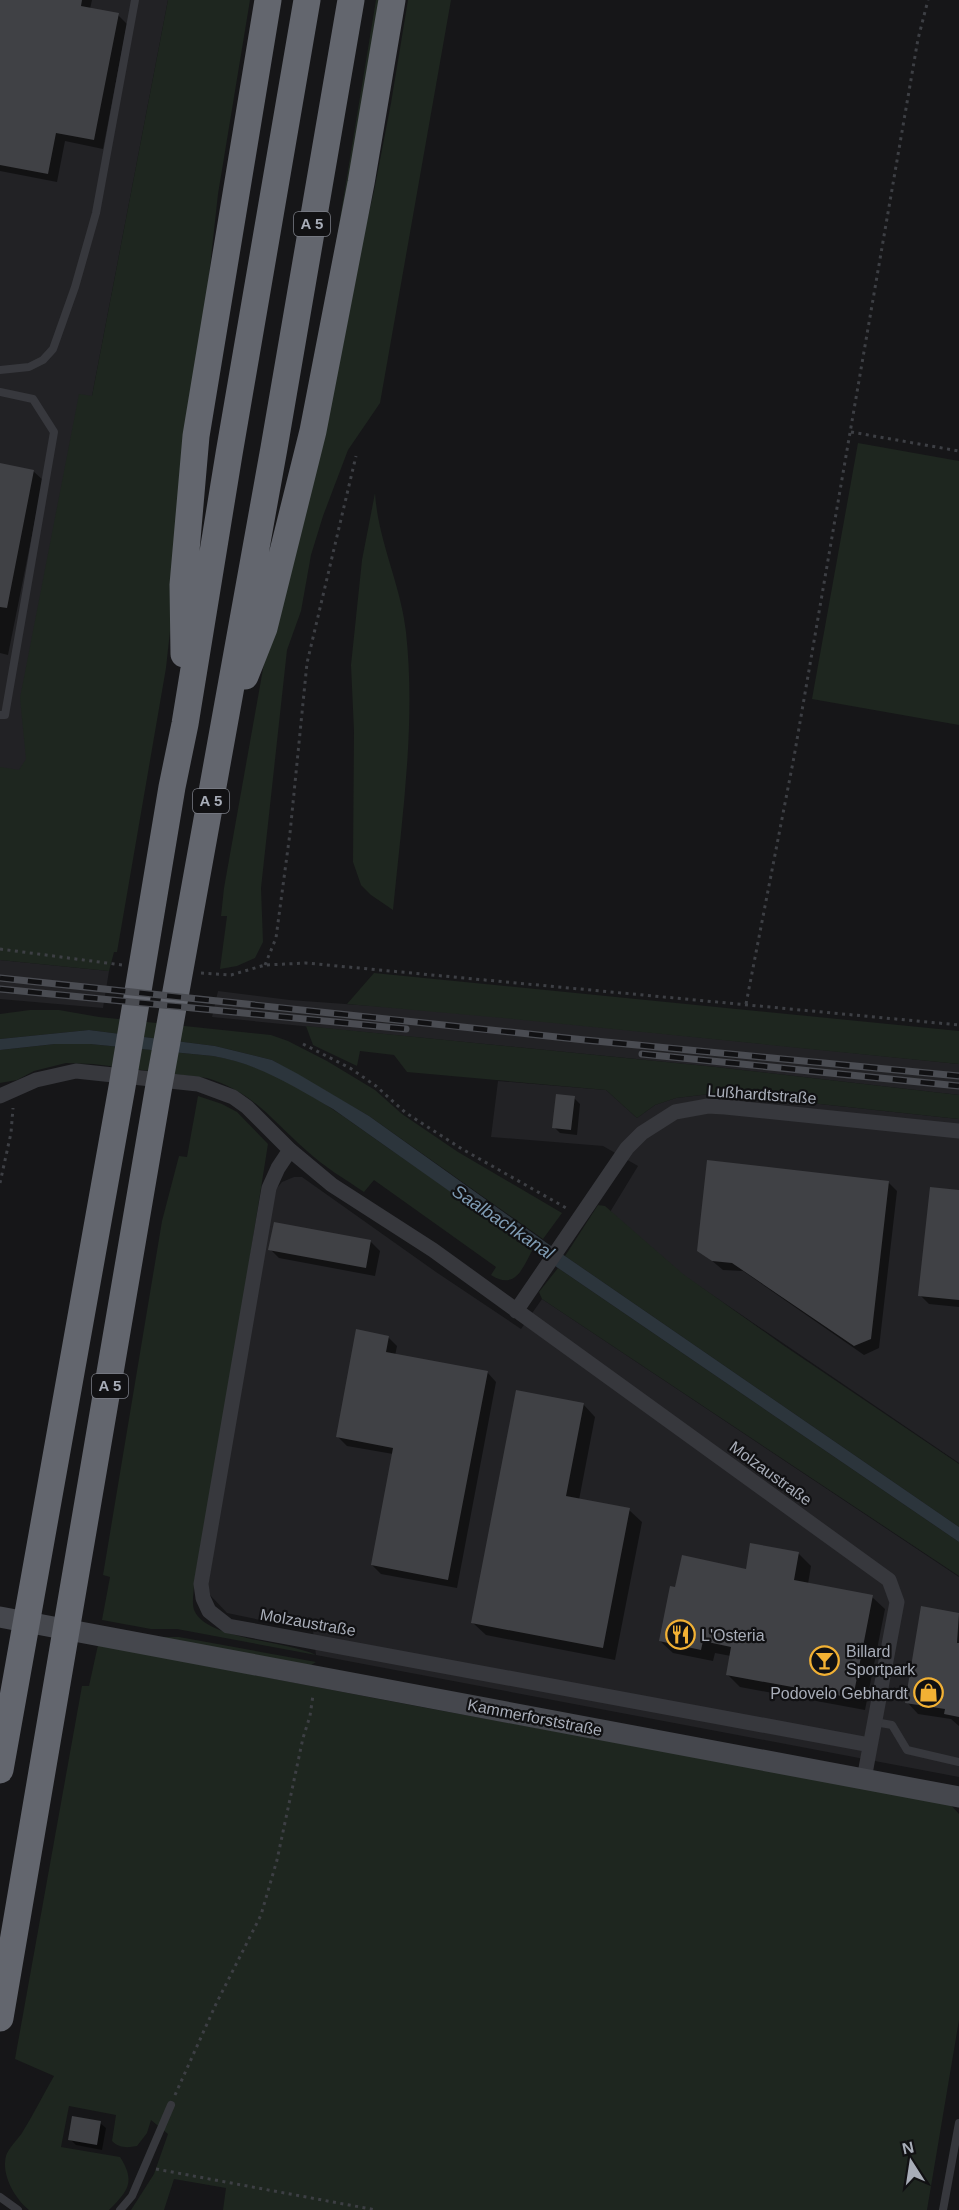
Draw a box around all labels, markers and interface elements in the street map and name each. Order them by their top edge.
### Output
road number: A 5 [294,212,330,236]
road number: A 5 [193,789,229,813]
street label: Lußhardtstraße [707,1082,817,1107]
water label: Saalbachkanal [448,1181,558,1264]
road number: A 5 [92,1374,128,1398]
street label: Molzaustraße [727,1438,815,1509]
street label: Molzaustraße [259,1606,357,1639]
restaurant icon: L'Osteria [664,1619,696,1651]
place label: L'Osteria [701,1627,765,1644]
place label: Billard Sportpark [846,1643,916,1678]
bar icon: Billard Sportpark [809,1644,841,1676]
shop icon: Podovelo Gebhardt [913,1677,945,1709]
place label: Podovelo Gebhardt [770,1685,909,1702]
street label: Kammerforststraße [466,1696,604,1739]
north arrow [881,2132,941,2192]
text: N [901,2138,915,2157]

